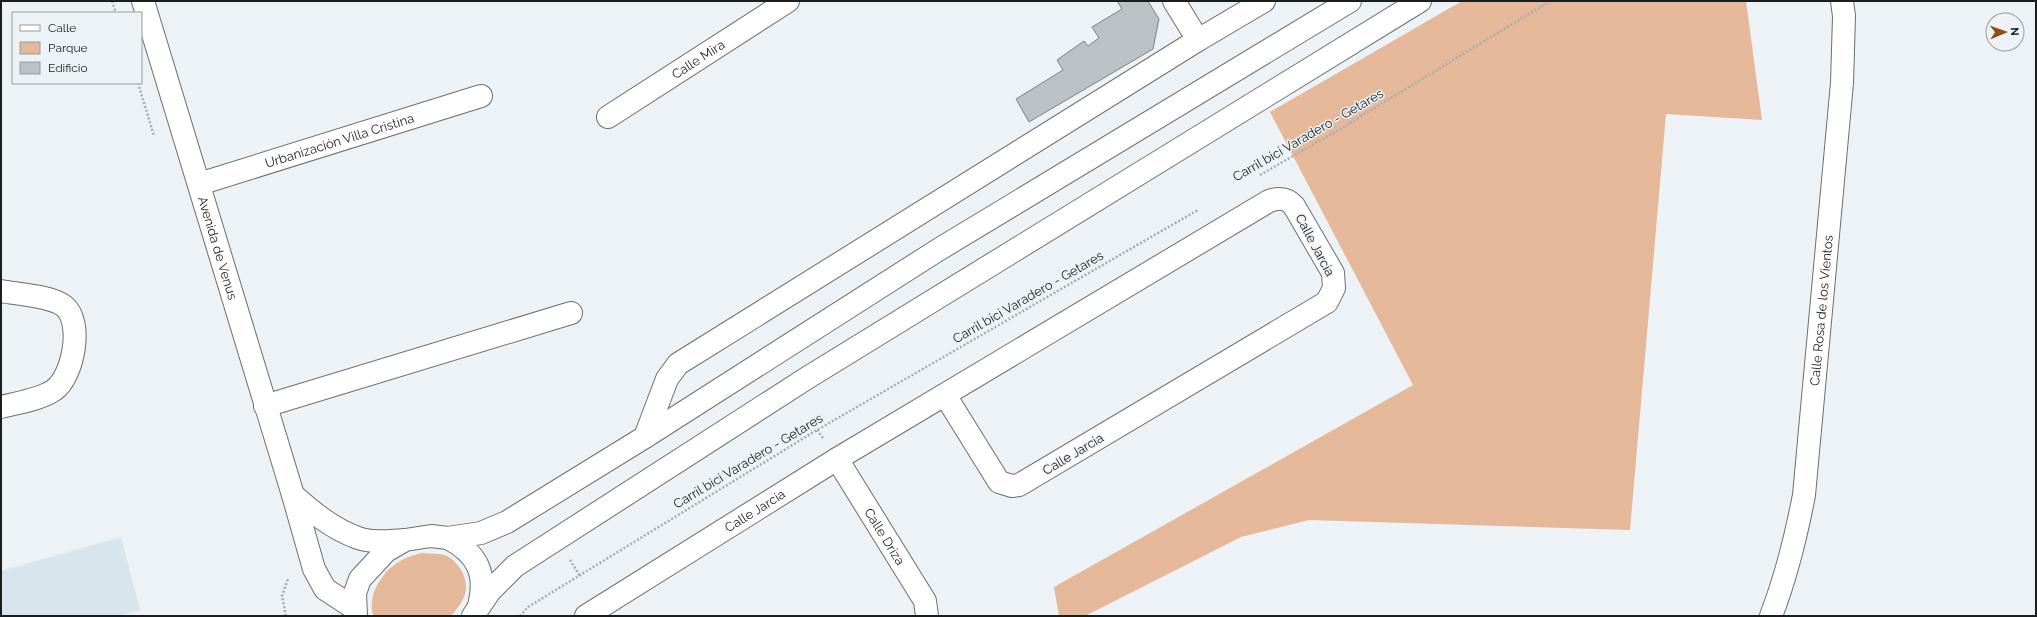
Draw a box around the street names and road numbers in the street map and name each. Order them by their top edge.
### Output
street label: Calle Mira [669,36,727,82]
street label: Carril bici Varadero - Getares [1230,86,1386,184]
street label: Urbanización Villa Cristina [263,110,416,171]
street label: Avenida de Venus [195,194,241,301]
street label: Calle Jarcia [1292,211,1338,279]
street label: Calle Rosa de los Vientos [1807,234,1835,386]
street label: Carril bici Varadero - Getares [950,248,1106,346]
street label: Carril bici Varadero - Getares [671,410,825,512]
street label: Calle Jarcia [1040,430,1106,478]
street label: Calle Jarcia [722,486,788,535]
street label: Calle Driza [862,505,908,568]

